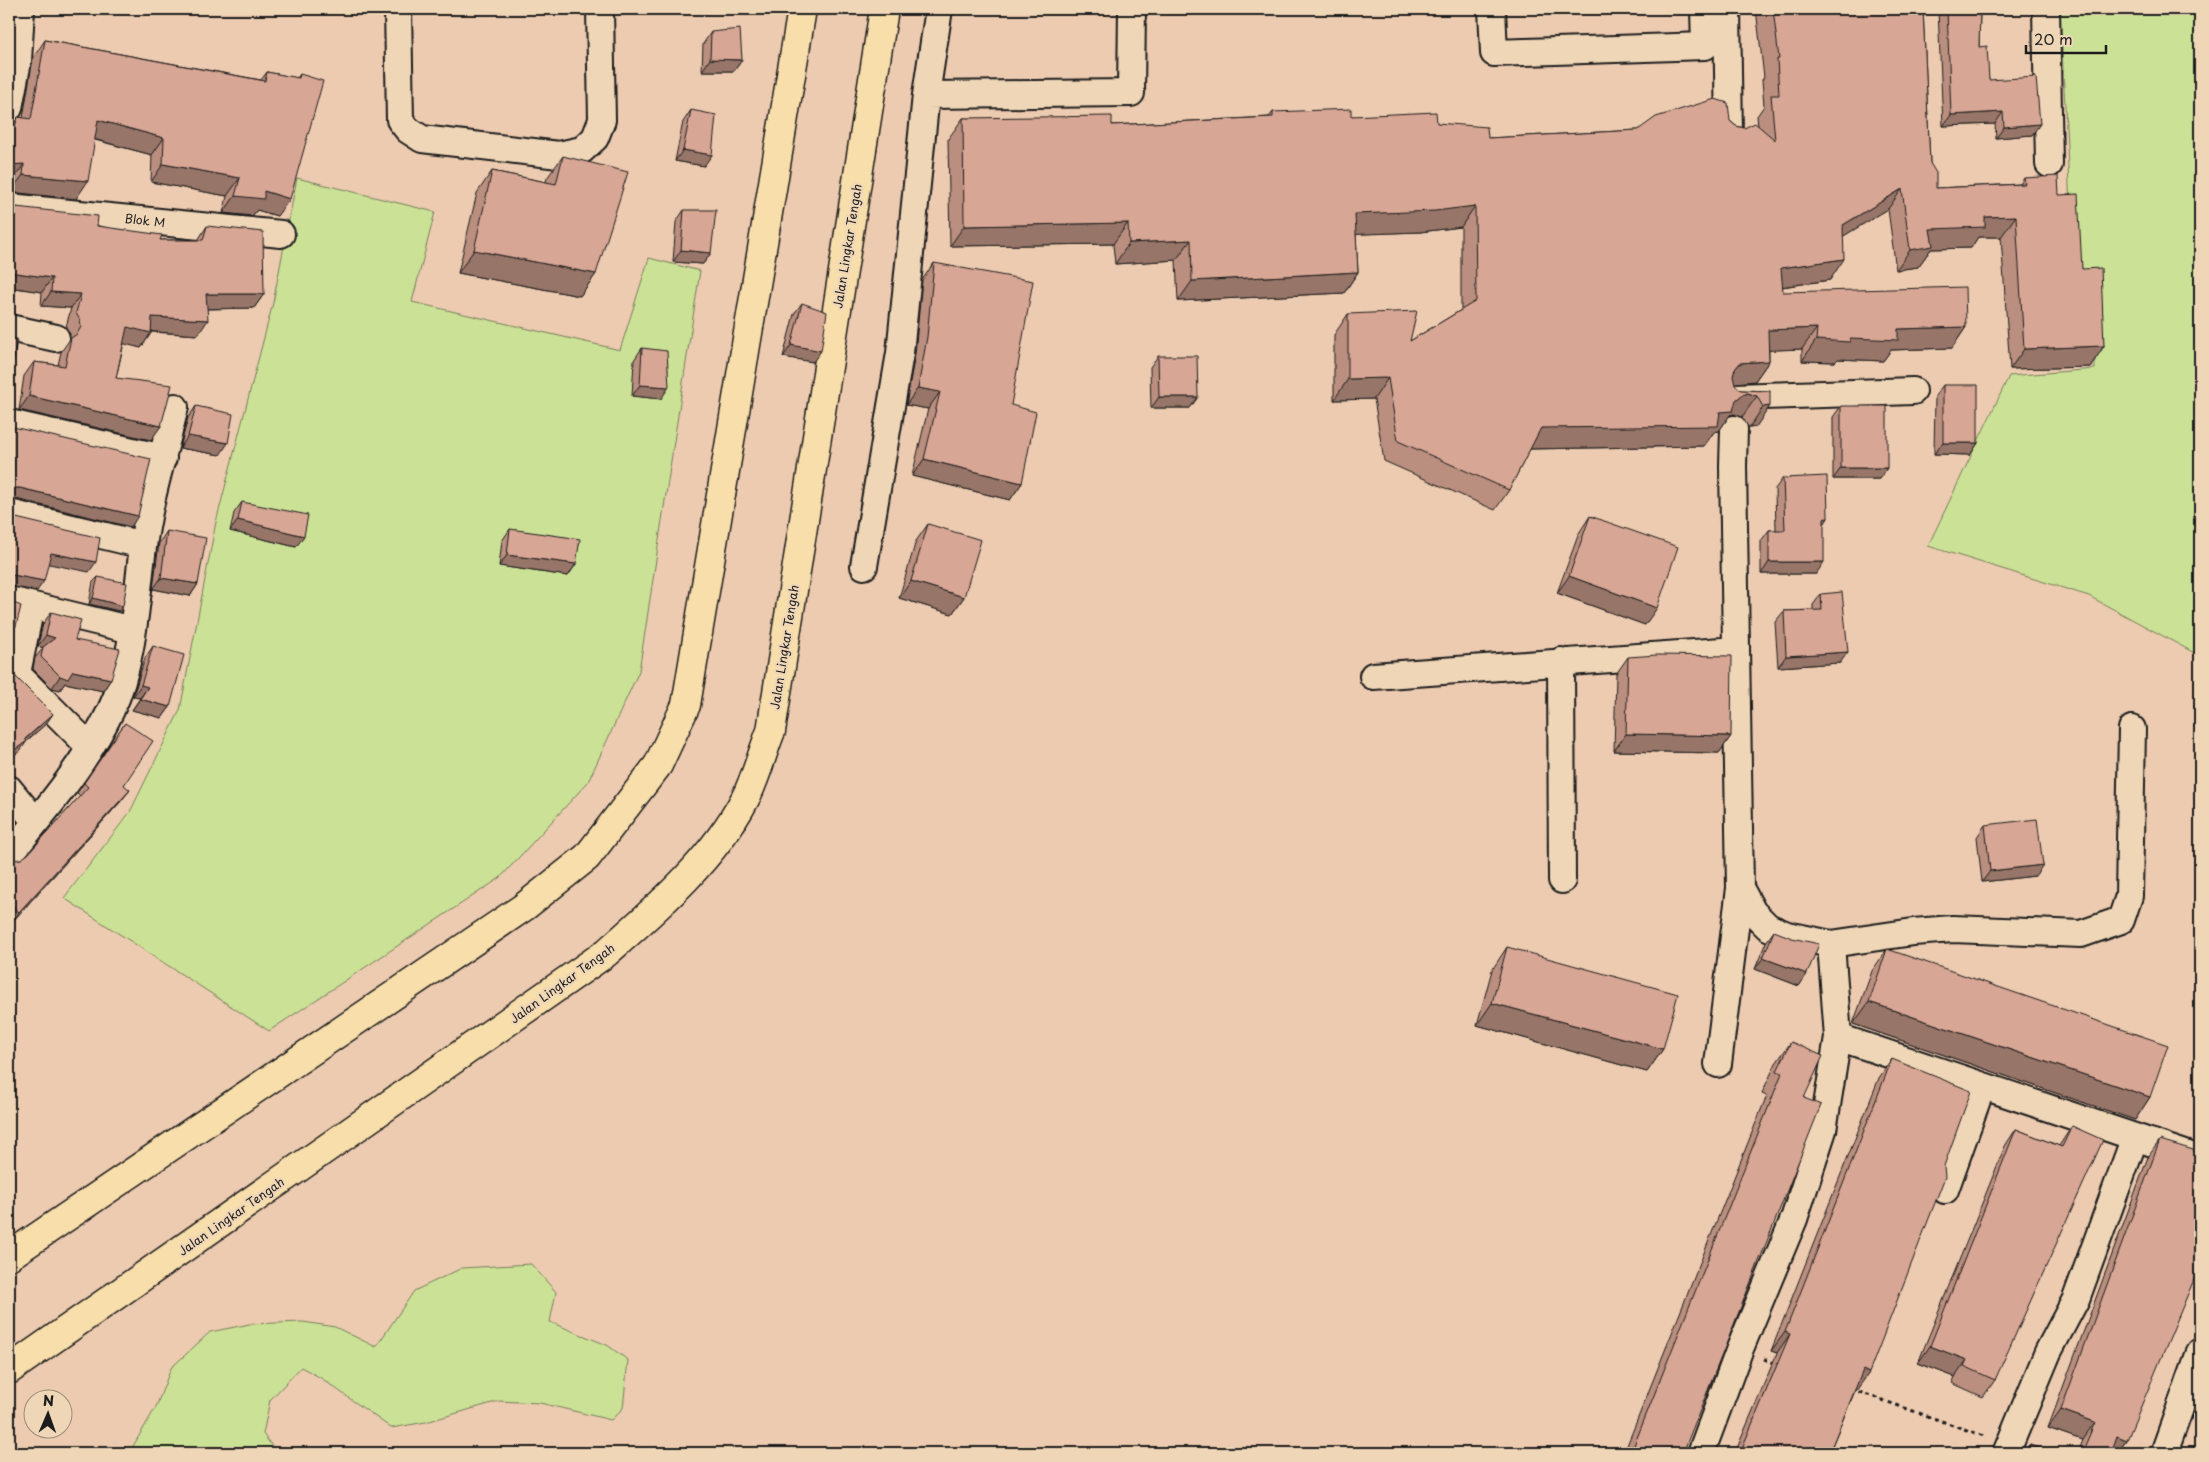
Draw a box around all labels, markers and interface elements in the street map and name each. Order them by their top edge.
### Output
scale bar [2026,22,2106,54]
text: 20 m [2034,27,2073,50]
street label: Jalan Lingkar Tengah [828,182,866,310]
street label: Blok M [124,209,166,231]
street label: Jalan Lingkar Tengah [765,583,803,711]
street label: Jalan Lingkar Tengah [506,939,618,1027]
street label: Jalan Lingkar Tengah [174,1172,288,1260]
north arrow [22,1390,72,1440]
text: N [43,1390,54,1411]

